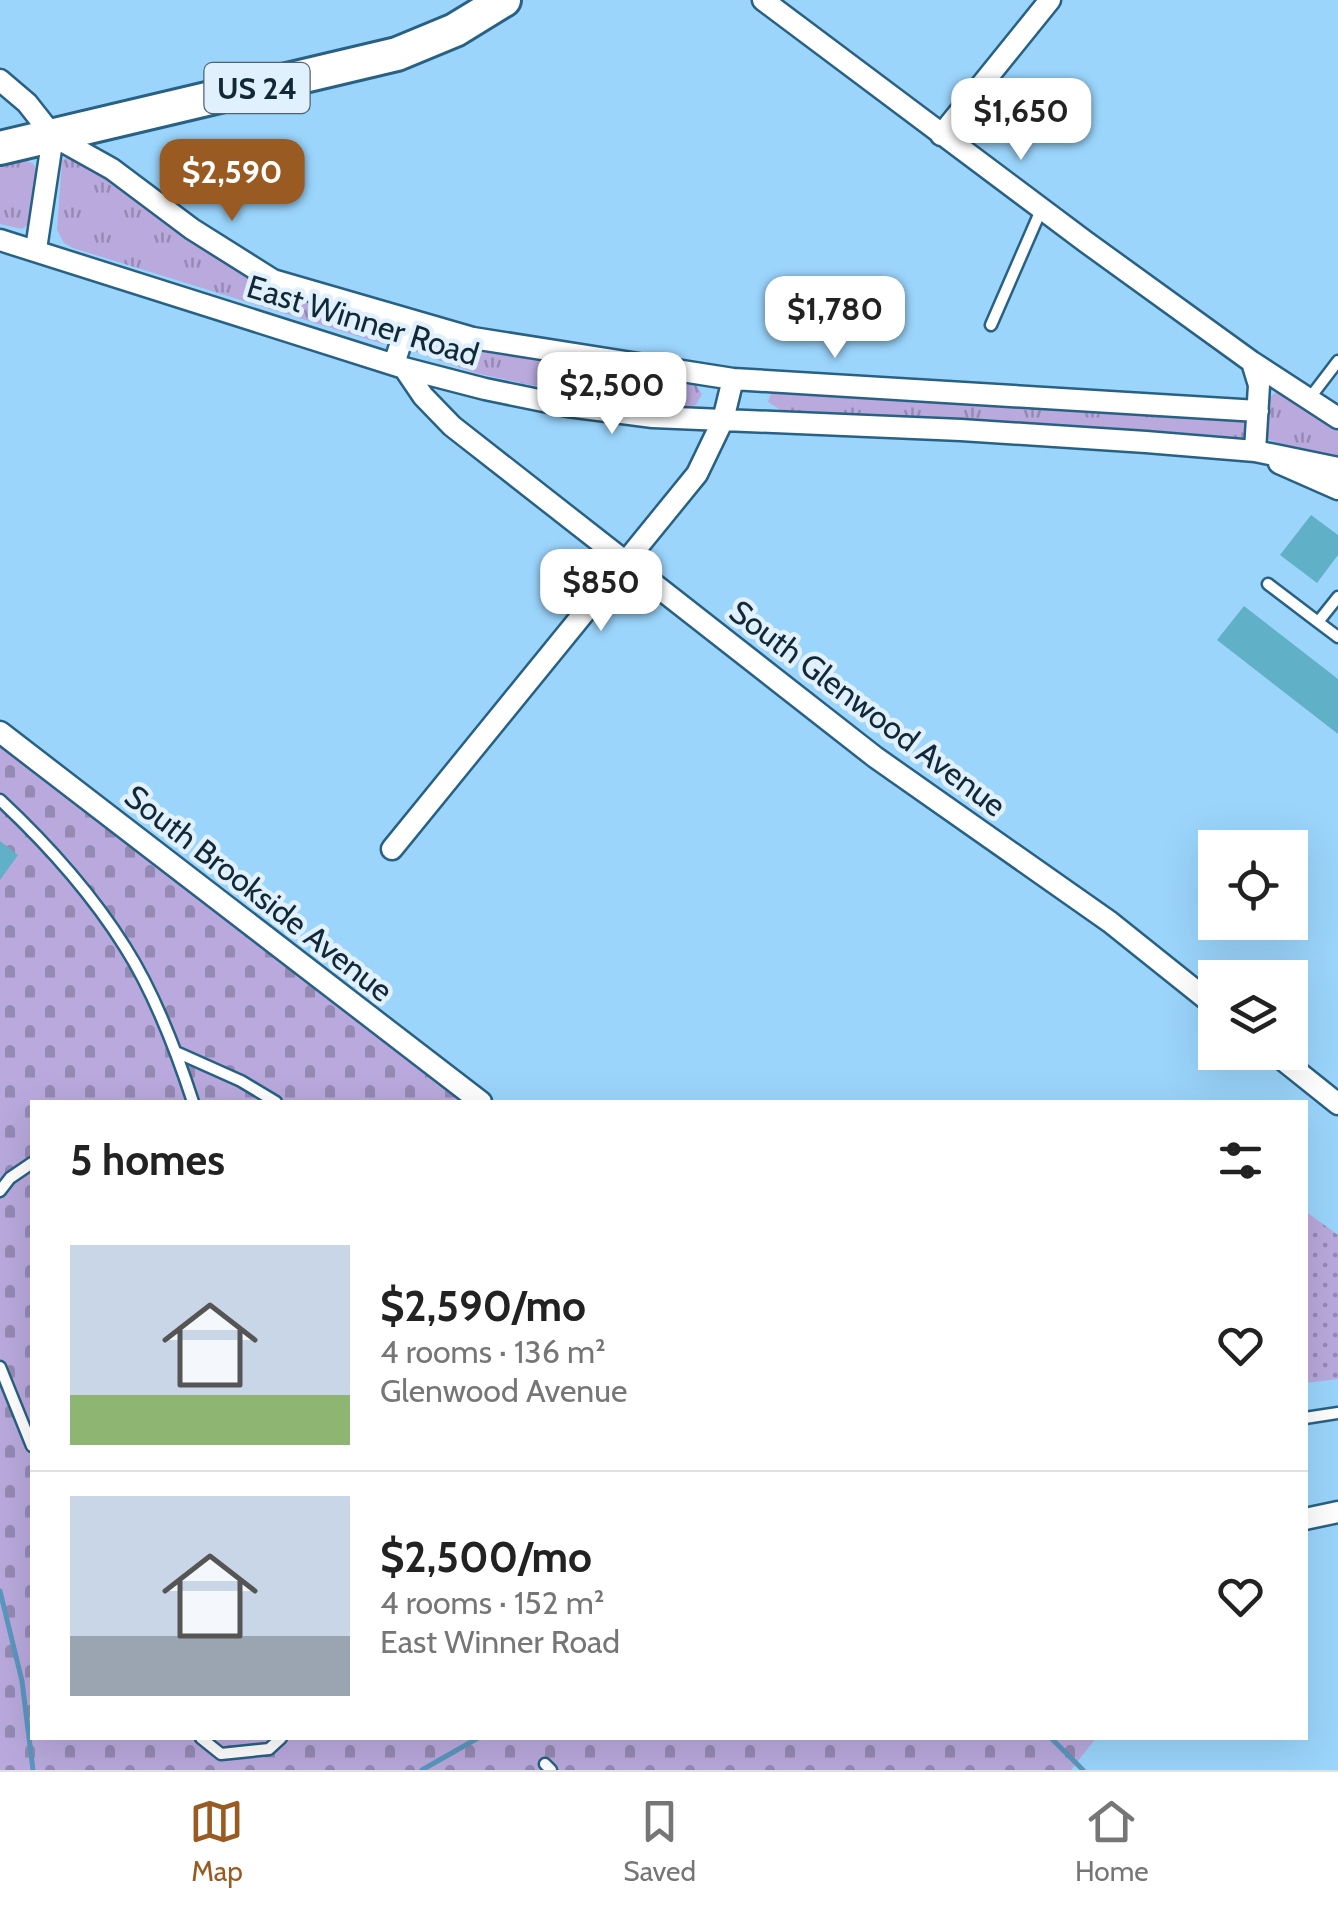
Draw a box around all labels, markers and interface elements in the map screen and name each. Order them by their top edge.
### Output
road number: US 24 [204,63,310,113]
pin: $1,650 [940,78,1102,163]
text: $1,650 [973,91,1069,130]
pin: $2,590 [151,139,313,224]
text: $2,590 [182,152,282,191]
street label: East Winner Road [242,266,484,374]
pin: $1,780 [754,276,916,361]
text: $1,780 [787,289,883,328]
pin: $2,500 [531,352,693,437]
text: $2,500 [559,365,665,404]
pin: $850 [542,549,660,634]
text: $850 [562,562,640,601]
street label: South Glenwood Avenue [722,591,1014,825]
street label: South Brookside Avenue [117,776,401,1010]
map controls [1198,830,1308,1070]
button: locate [1198,830,1308,940]
button: layers [1198,960,1308,1070]
icon: filters [1213,1133,1268,1188]
text: 5 homes [70,1134,225,1186]
text: $2,590/mo [380,1280,586,1332]
icon: home [150,1285,270,1405]
icon: heart [1213,1318,1268,1373]
text: 4 rooms · 136 m² [380,1332,606,1371]
text: Glenwood Avenue [380,1371,627,1410]
text: $2,500/mo [380,1531,592,1583]
icon: home [150,1536,270,1656]
icon: heart [1213,1569,1268,1624]
text: 4 rooms · 152 m² [380,1583,604,1622]
text: East Winner Road [380,1622,620,1661]
tab: Map [189,1794,244,1888]
tab: Saved [623,1794,696,1888]
tab: Home [1075,1794,1149,1888]

